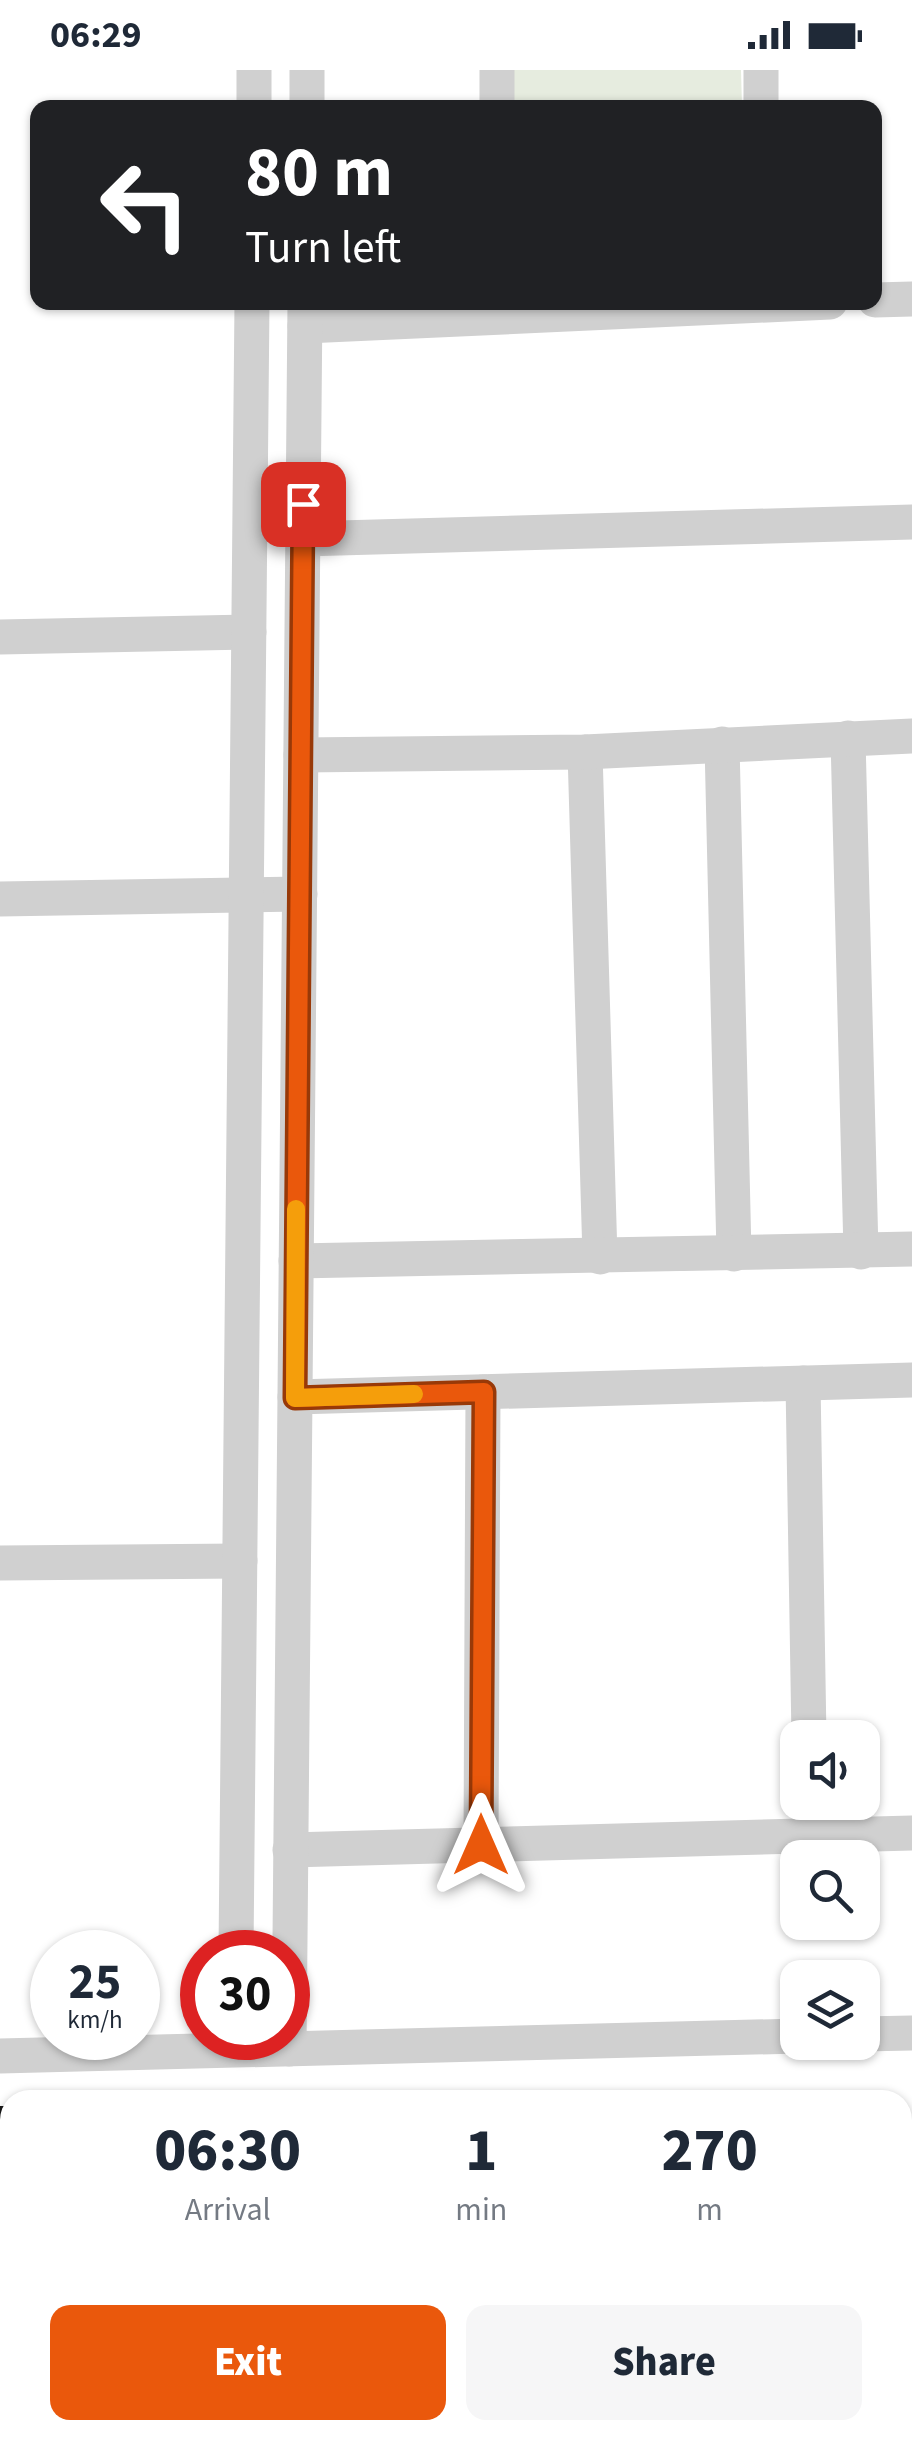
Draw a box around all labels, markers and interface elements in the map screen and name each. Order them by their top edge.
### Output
text: 06:29 [50,8,142,62]
text: 80 m [245,123,393,223]
icon: left [80,140,210,270]
text: Turn left [245,216,401,280]
pin [261,462,346,547]
icon: arrive [276,477,331,532]
map controls [780,1720,880,2060]
button: sound [780,1720,880,1820]
position arrow [429,1793,533,1897]
button: search [780,1840,880,1940]
speed limit sign: 30 [180,1930,310,2060]
text: 25 [69,1947,121,2018]
button: layers [780,1960,880,2060]
text: km/h [67,2002,123,2038]
text: 06:30 [154,2109,301,2194]
text: 1 [465,2109,497,2194]
text: 270 [662,2109,758,2194]
text: Arrival [185,2187,271,2233]
text: min [455,2187,507,2233]
text: m [696,2187,723,2233]
button: Exit [50,2305,446,2420]
button: Share [466,2305,862,2420]

